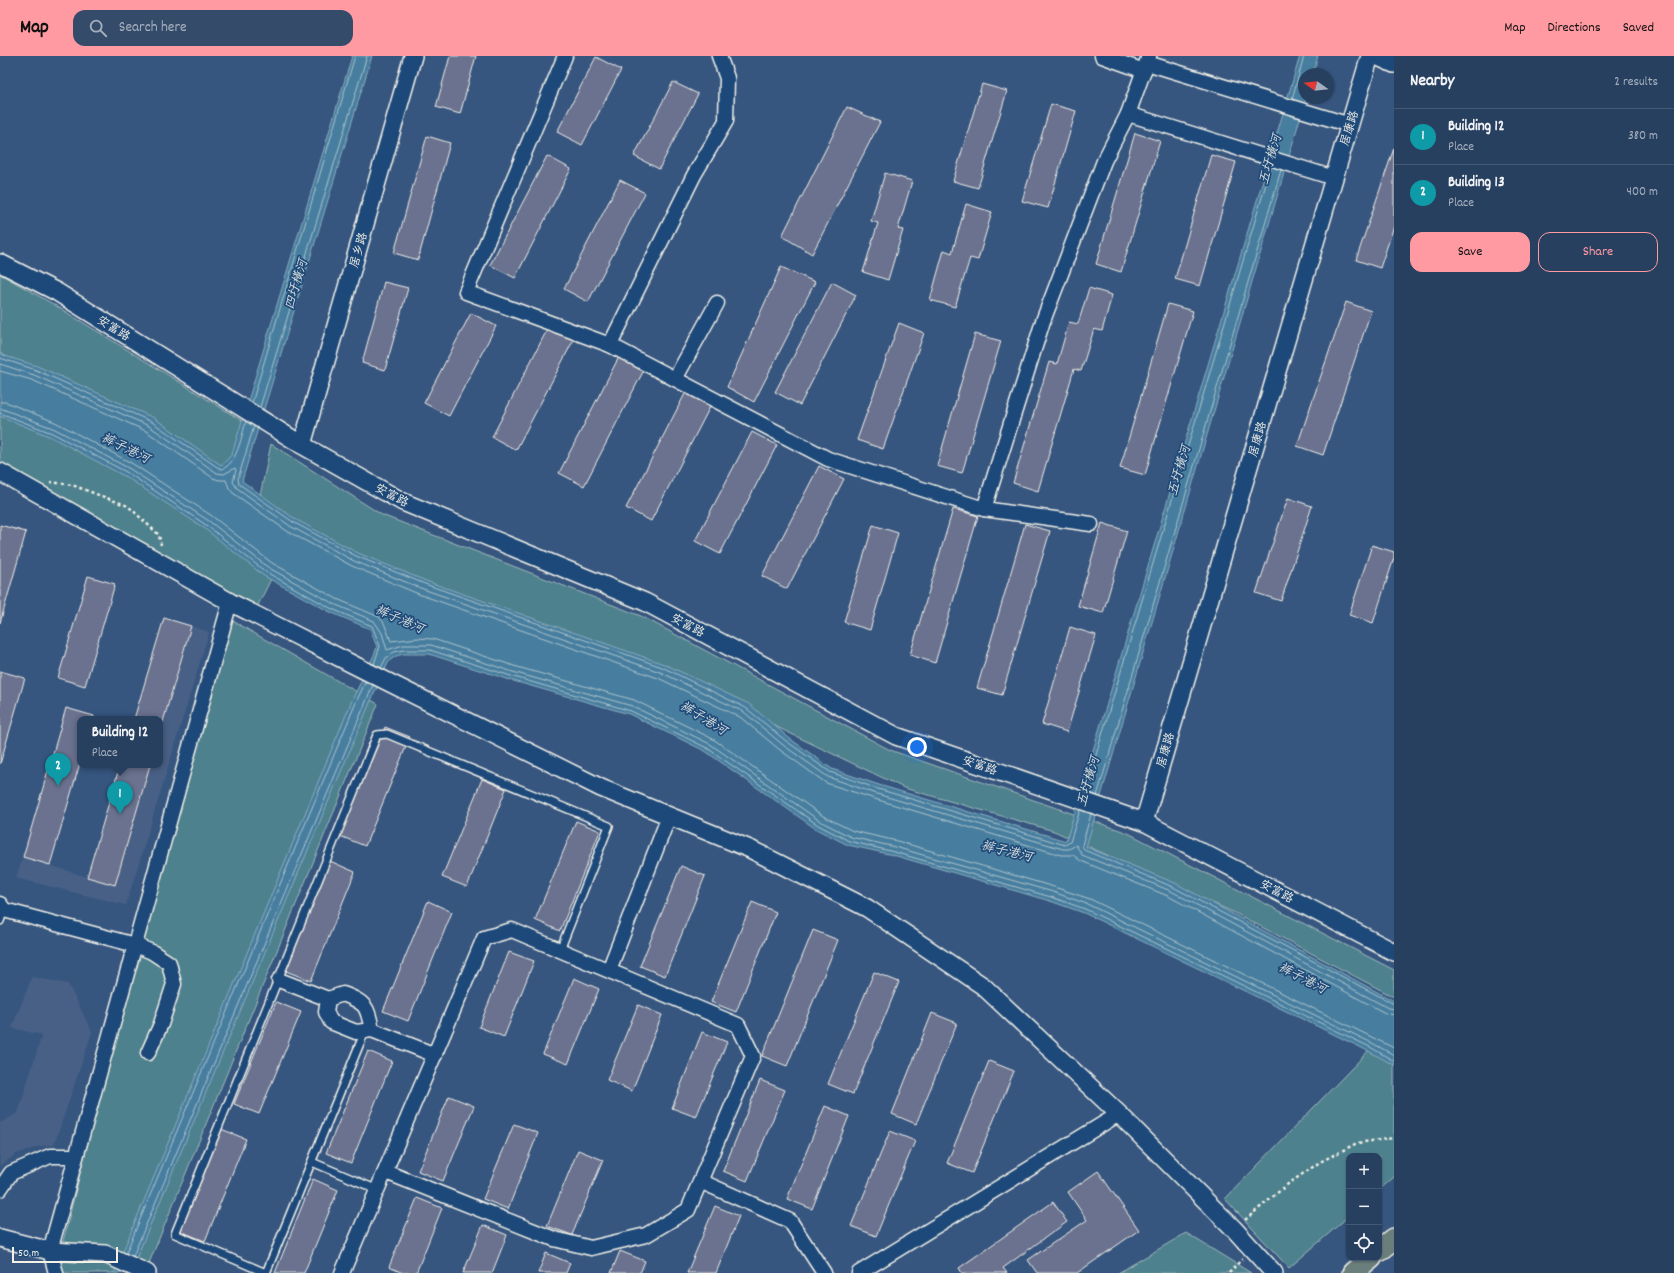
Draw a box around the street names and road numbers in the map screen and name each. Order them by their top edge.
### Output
street label: 居康路 [1337,109,1364,148]
street label: 居乡路 [346,231,373,270]
street label: 安富路 [93,313,133,346]
street label: 居康路 [1245,420,1272,459]
street label: 安富路 [371,480,411,512]
street label: 安富路 [667,610,707,642]
street label: 居康路 [1153,731,1180,770]
street label: 安富路 [960,753,999,780]
street label: 安富路 [1256,876,1296,908]

